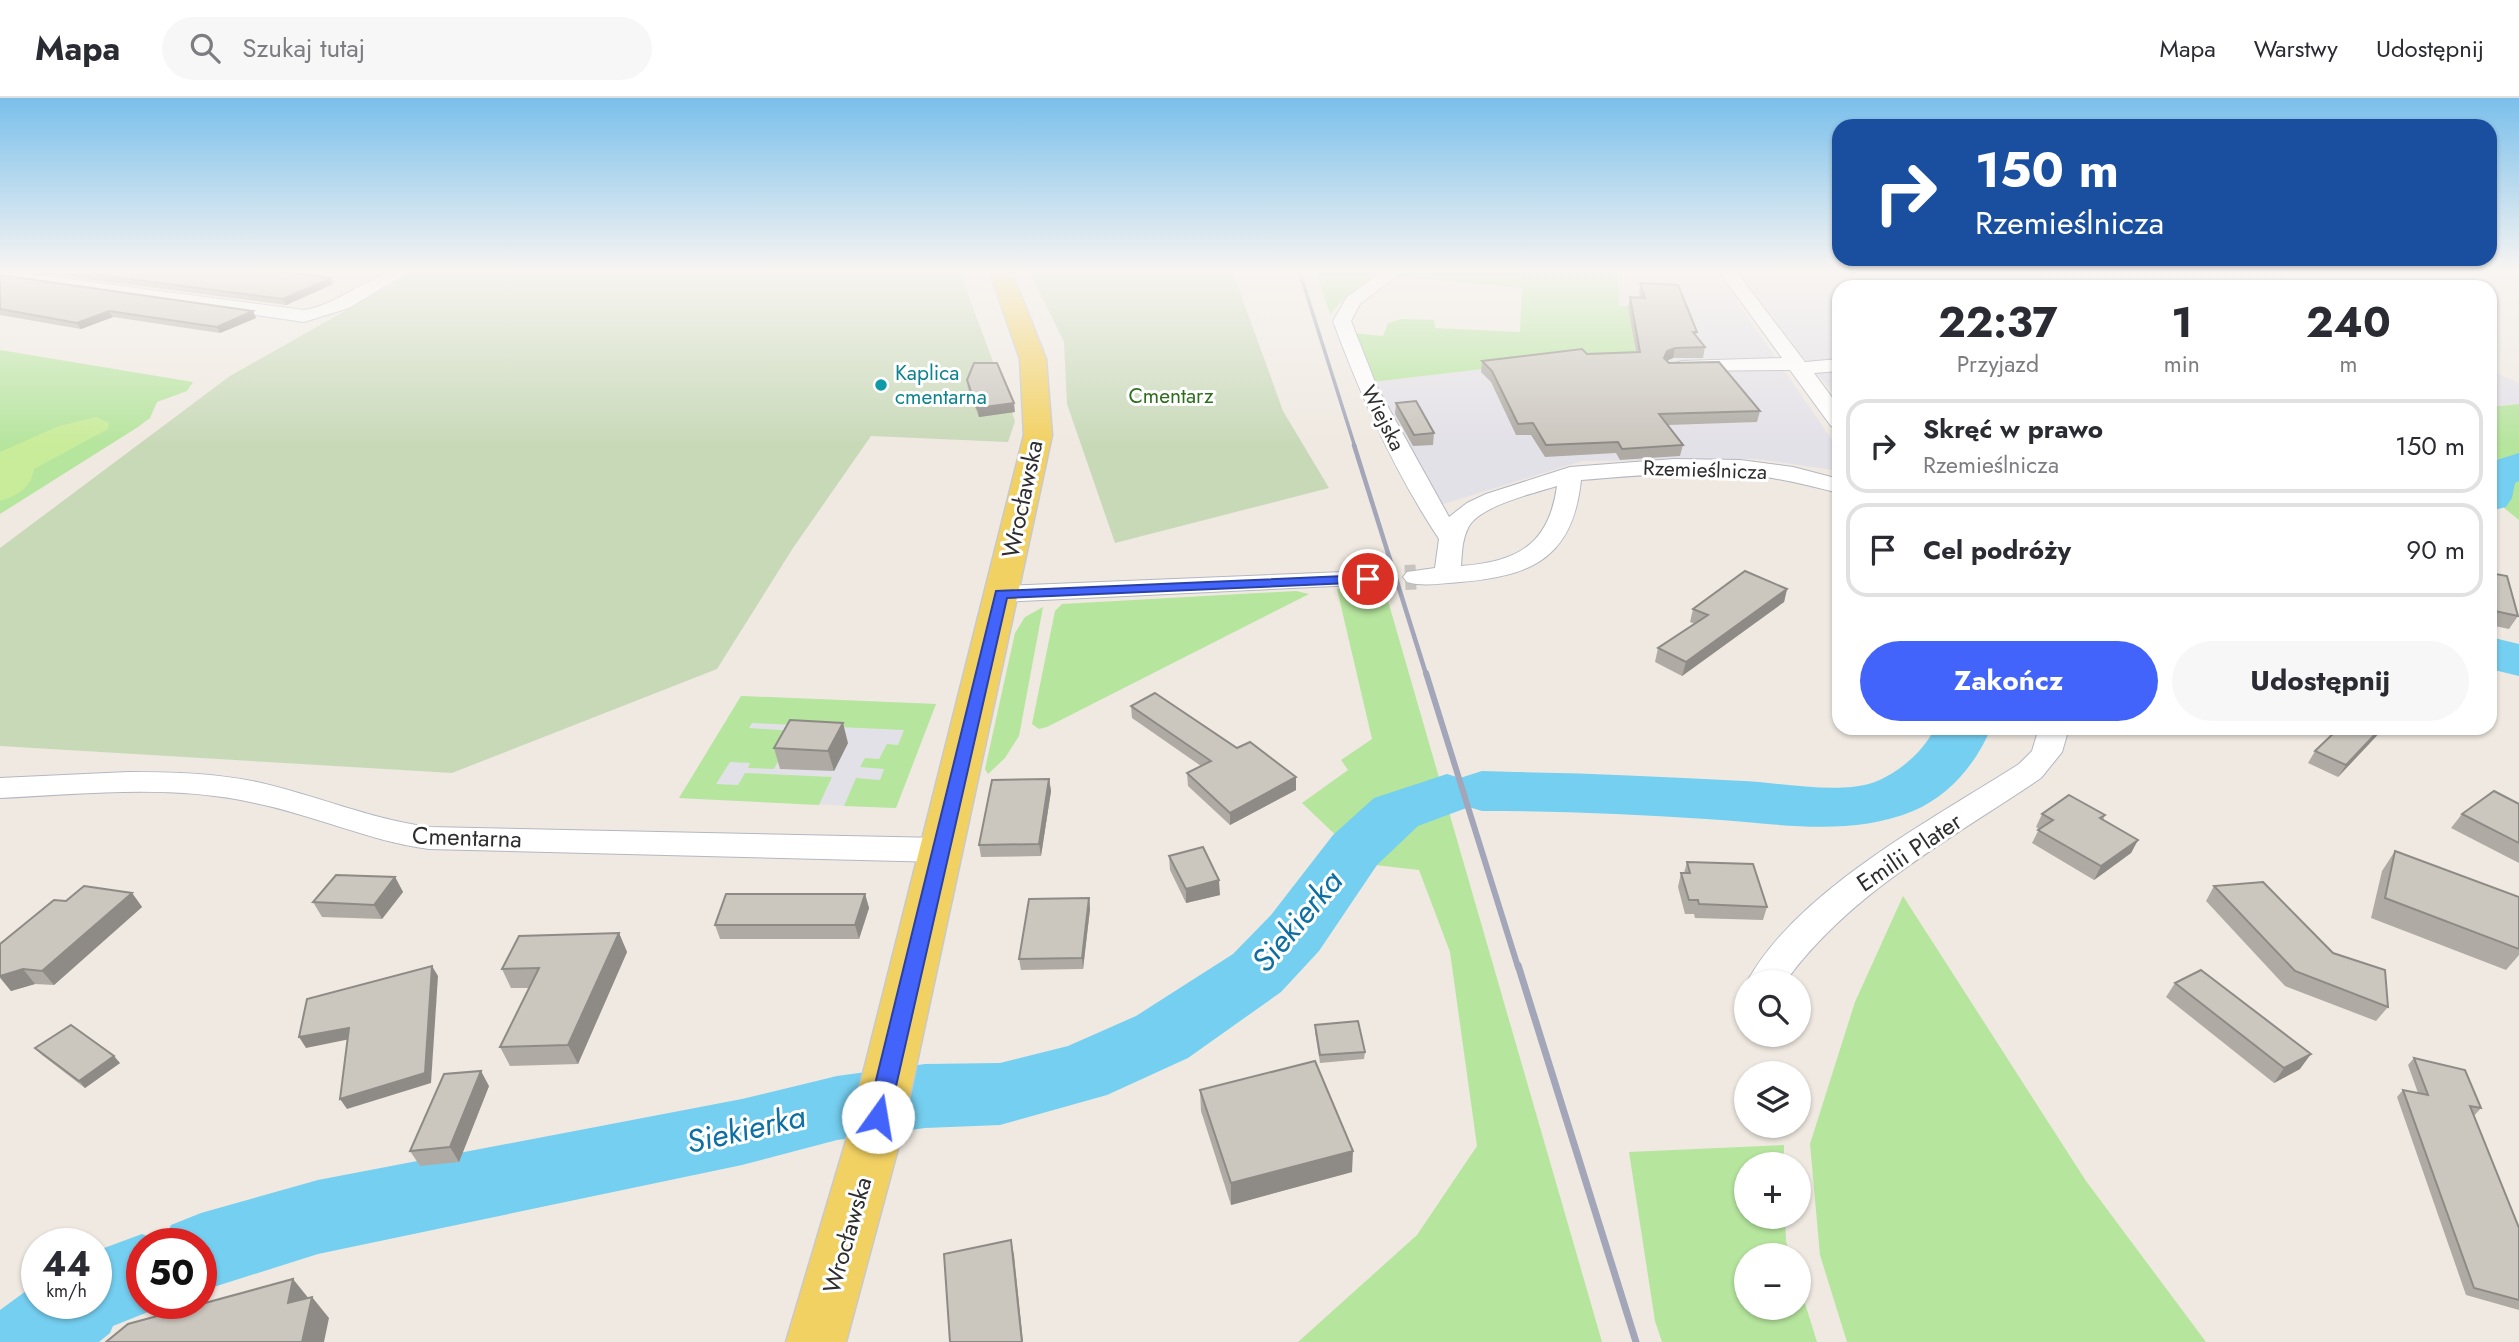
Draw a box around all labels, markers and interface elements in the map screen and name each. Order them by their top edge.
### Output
search box [162,17,652,80]
text: Mapa [35,25,120,72]
icon: search [186,29,224,67]
text: Szukaj tutaj [242,29,365,67]
text: Mapa [2159,31,2216,66]
text: Warstwy [2254,31,2338,66]
text: Udostępnij [2376,31,2484,66]
text: 150 m [1975,135,2119,205]
icon: right [1860,147,1951,238]
text: Rzemieślnicza [1975,200,2164,246]
text: 22:37 [1938,292,2058,353]
text: 1 [2171,292,2193,353]
text: 240 [2306,292,2391,353]
text: Przyjazd [1957,347,2039,381]
text: min [2164,347,2200,381]
text: m [2339,347,2357,381]
place label: Kaplica cmentarna [895,358,987,412]
marker: Kaplica cmentarna [873,377,889,393]
street label: Wiejska [1354,380,1412,456]
park label: Cmentarz [1128,381,1214,411]
text: Skręć w prawo [1923,410,2103,448]
icon: right [1864,427,1902,465]
text: 150 m [2395,427,2465,465]
street label: Wrocławska [992,437,1052,561]
text: Rzemieślnicza [1923,448,2059,482]
street label: Rzemieślnicza [1642,453,1768,487]
icon: arrive [1864,531,1902,569]
text: Cel podróży [1923,531,2071,569]
text: 90 m [2406,531,2465,569]
pin [1338,549,1398,609]
icon: arrive [1349,560,1387,598]
button: Zakończ [1860,641,2158,721]
button: Udostępnij [2172,641,2469,721]
street label: Emilii Plater [1849,804,1969,900]
street label: Cmentarna [412,818,522,856]
water label: Siekierka [1241,860,1354,982]
map controls [1734,970,1811,1320]
button: search [1734,970,1811,1047]
button: layers [1734,1061,1811,1138]
position arrow [841,1080,915,1154]
water label: Siekierka [682,1093,810,1165]
button: + [1734,1152,1811,1229]
street label: Wrocławska [814,1173,880,1297]
speed limit sign: 50 [126,1228,217,1319]
text: 44 [42,1239,91,1289]
button: − [1734,1243,1811,1320]
text: km/h [46,1278,87,1304]

